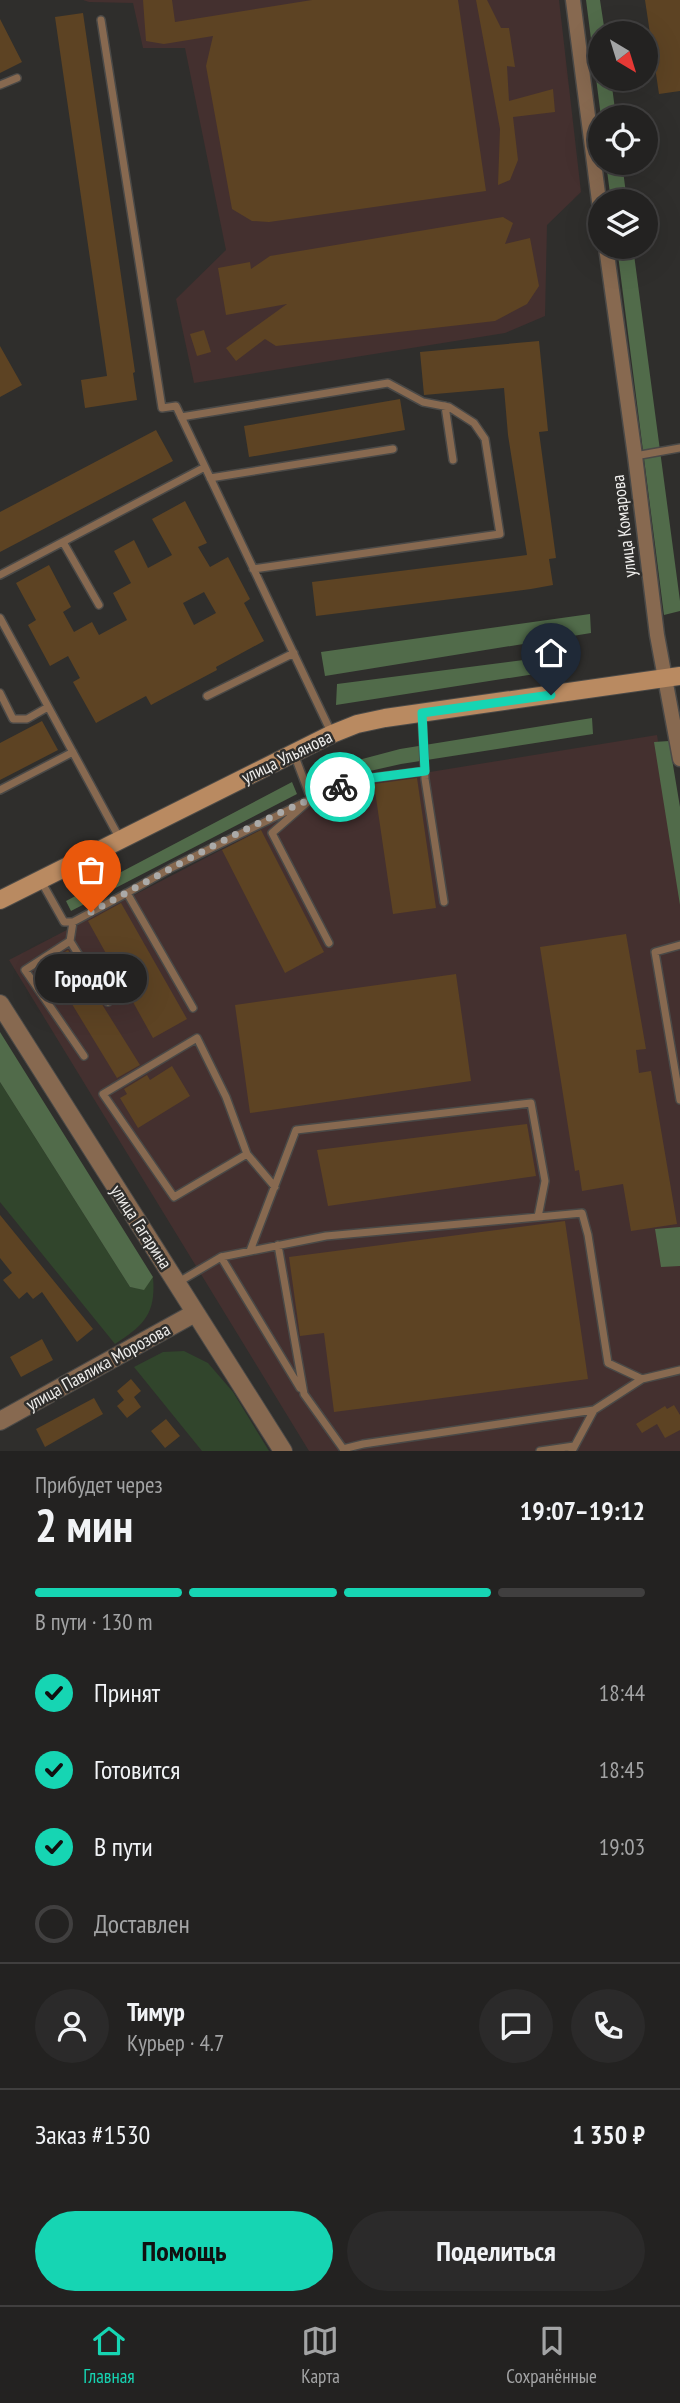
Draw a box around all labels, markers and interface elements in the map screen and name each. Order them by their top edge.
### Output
north arrow [588,21,658,91]
map controls [588,21,658,259]
button: locate [588,105,658,175]
button: layers [588,189,658,259]
street label: улица Комарова [606,473,641,579]
pin [521,623,581,695]
icon: home [532,634,570,672]
street label: улица Ульянова [238,725,336,788]
courier [305,752,375,822]
icon: bike [321,768,359,806]
pin [61,840,121,912]
icon: bag [72,851,110,889]
callout: ГородОК [35,954,147,1003]
text: ГородОК [55,964,127,993]
street label: улица Гагарина [106,1180,177,1273]
street label: улица Павлика Морозова [22,1317,174,1416]
text: Прибудет через [35,1470,163,1499]
text: 19:07–19:12 [520,1494,645,1527]
text: 2 мин [35,1495,133,1555]
text: В пути · 130 m [35,1607,152,1636]
icon: check [35,1674,73,1712]
text: Принят [94,1676,160,1709]
text: 18:44 [599,1678,645,1707]
icon: check [35,1751,73,1789]
text: Готовится [94,1753,180,1786]
text: 18:45 [599,1755,645,1784]
icon: check [35,1828,73,1866]
text: В пути [94,1830,153,1863]
text: 19:03 [599,1832,645,1861]
text: Доставлен [94,1907,190,1940]
button: person [35,1989,109,2063]
button: chat [479,1989,553,2063]
button: phone [571,1989,645,2063]
text: Тимур [127,1995,185,2028]
text: Курьер · 4.7 [127,2028,224,2057]
text: Заказ #1530 [35,2118,150,2151]
text: 1 350 ₽ [572,2118,645,2151]
button: Помощь [35,2211,333,2291]
button: Поделиться [347,2211,645,2291]
tab: Главная [83,2322,135,2388]
tab: Карта [301,2322,340,2388]
tab: Сохранённые [506,2322,597,2388]

